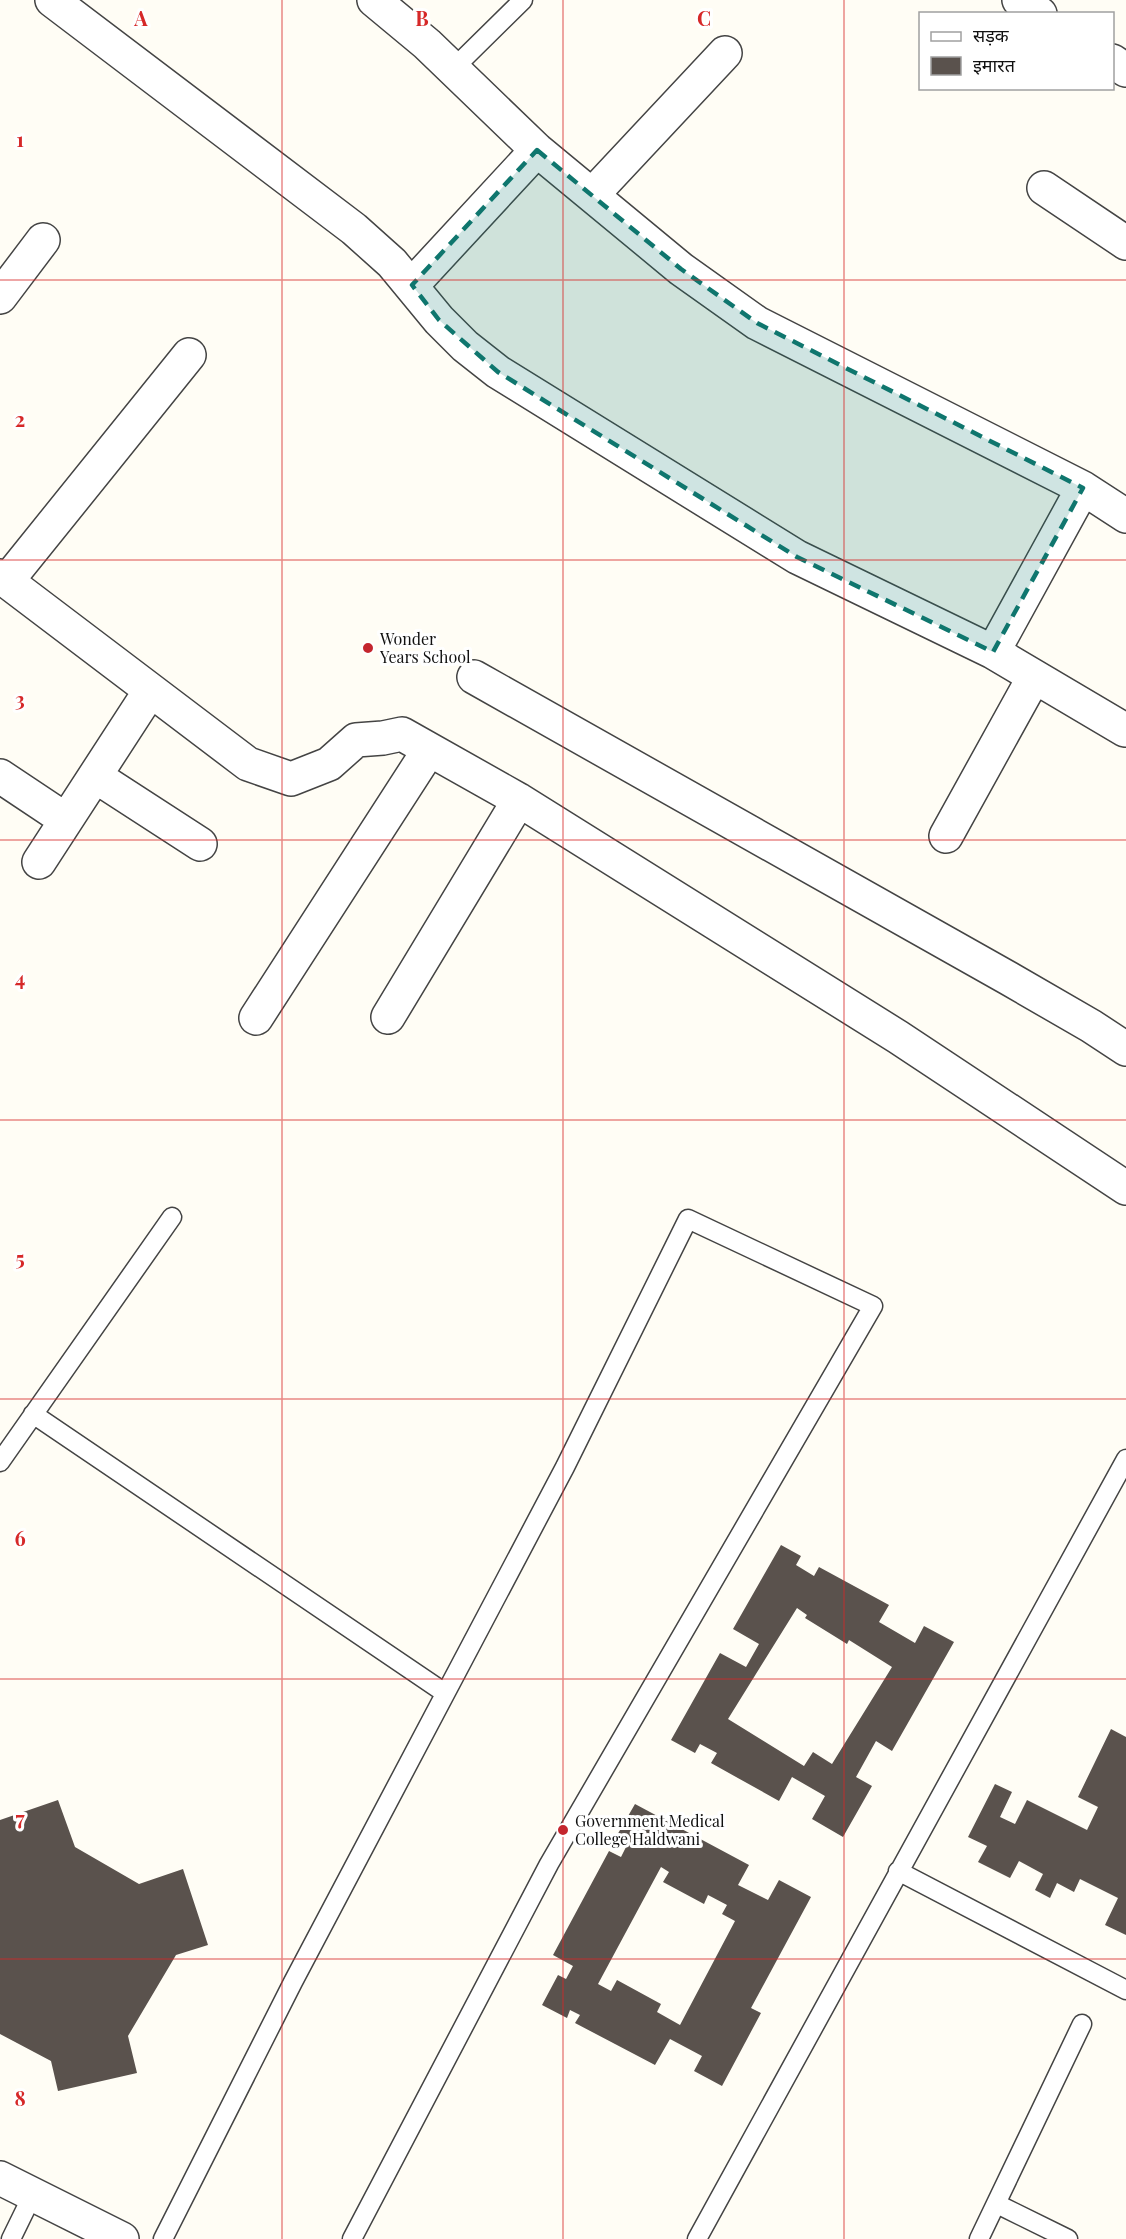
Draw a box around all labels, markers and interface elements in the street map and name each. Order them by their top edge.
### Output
text: A [133,4,148,31]
text: B [415,4,429,31]
text: C [697,4,711,31]
legend [919,12,1114,90]
text: सड़क [973,23,1010,47]
text: इमारत [973,53,1016,77]
text: 1 [16,125,24,152]
text: 2 [15,405,25,432]
place label: Wonder Years School [379,628,471,667]
marker: Wonder Years School [361,641,375,655]
text: 3 [15,685,25,712]
text: 4 [15,964,25,991]
text: 5 [15,1244,25,1271]
text: 6 [14,1524,26,1551]
text: 7 [15,1804,25,1831]
place label: Government Medical College Haldwani [575,1810,725,1849]
marker: Government Medical College Haldwani [556,1823,570,1837]
text: 8 [14,2084,26,2111]

